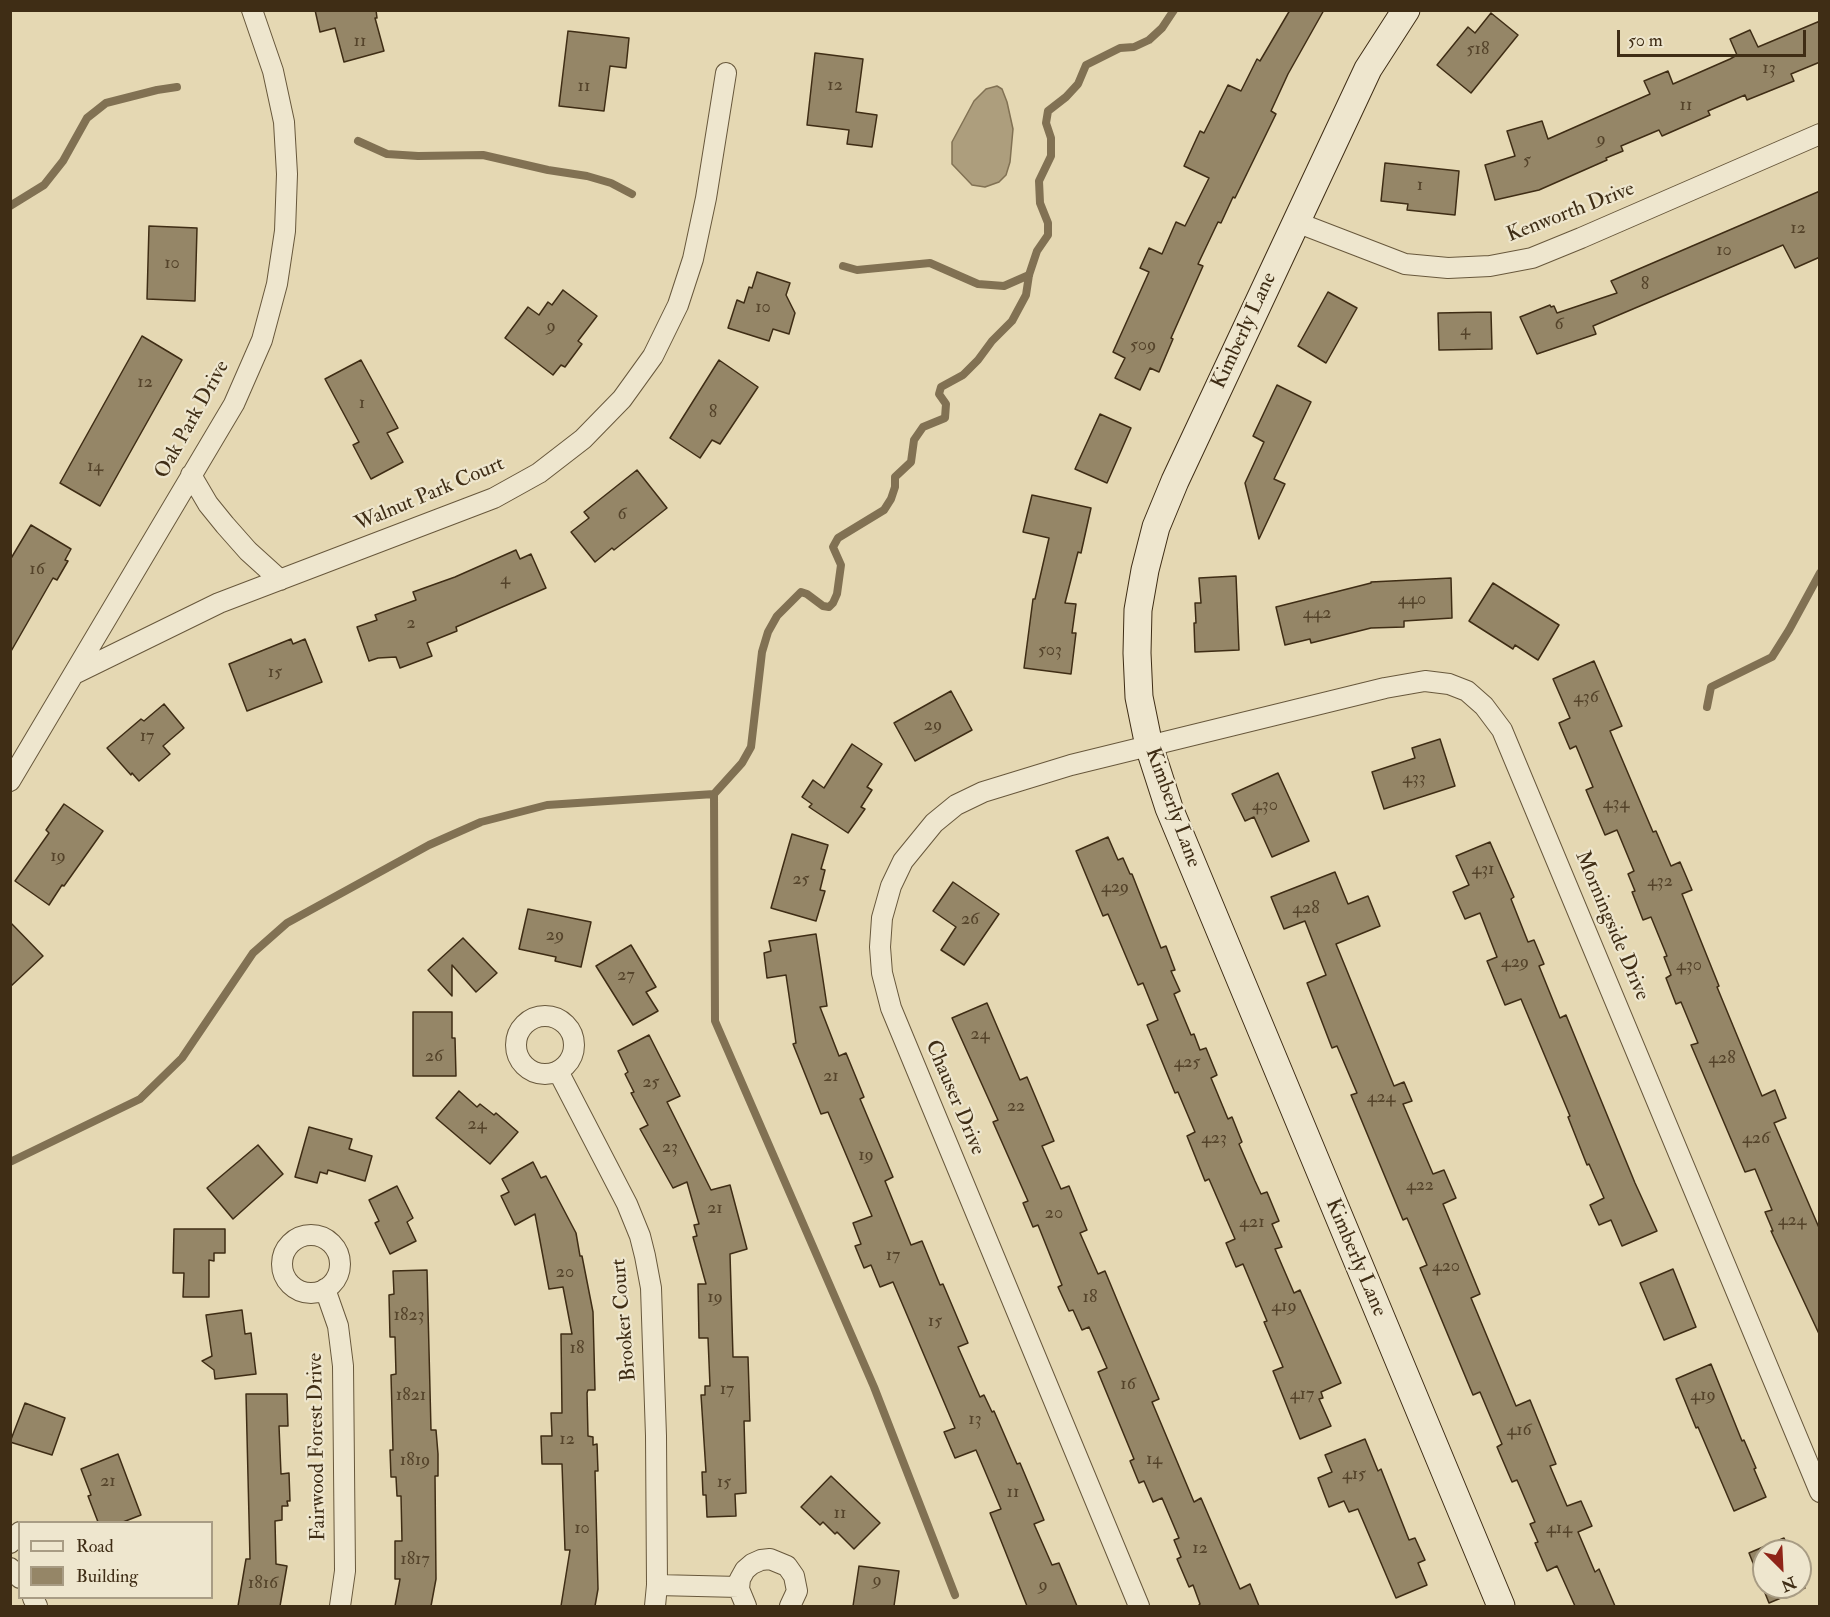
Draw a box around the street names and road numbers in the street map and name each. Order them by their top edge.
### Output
street label: Kenworth Drive [1504,177,1638,249]
street label: Kimberly Lane [1207,269,1283,393]
street label: Oak Park Drive [150,357,236,483]
street label: Walnut Park Court [351,452,509,538]
street label: Kimberly Lane [1139,745,1205,871]
street label: Morningside Drive [1568,848,1654,1004]
street label: Chauser Drive [919,1037,989,1159]
street label: Kimberly Lane [1319,1195,1391,1321]
street label: Brooker Court [607,1257,643,1383]
street label: Fairwood Forest Drive [304,1353,332,1541]

